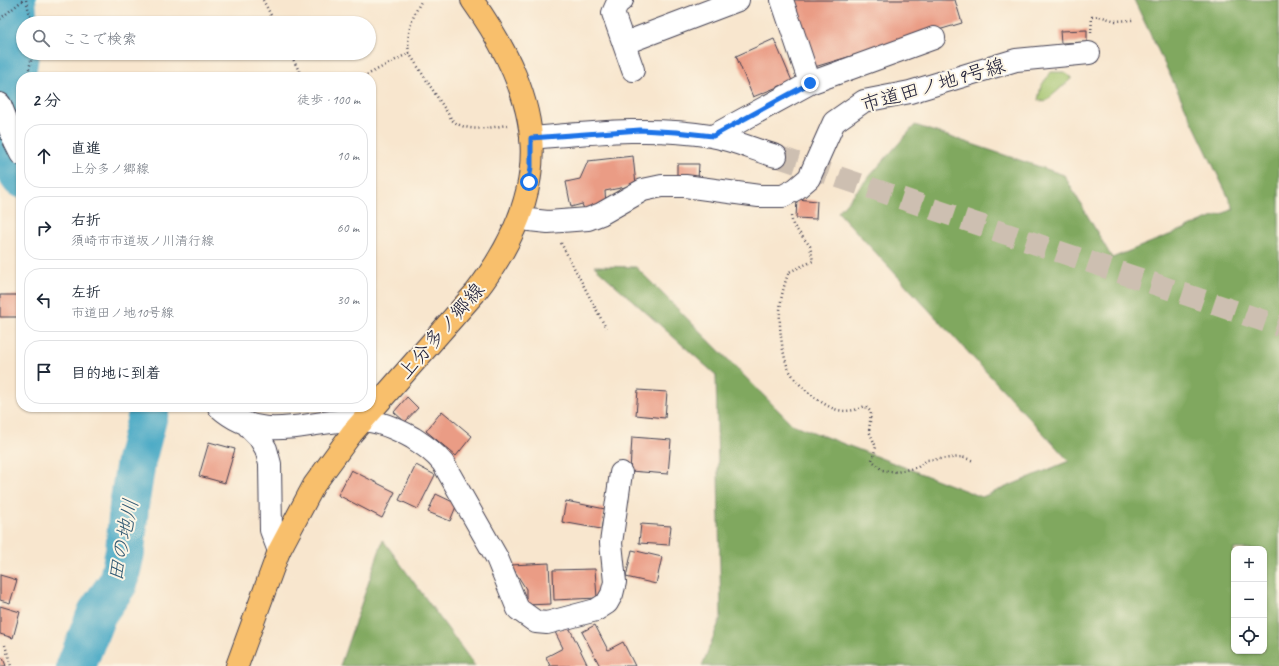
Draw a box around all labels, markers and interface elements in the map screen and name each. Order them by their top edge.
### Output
search box [16,16,376,60]
icon: search [30,27,52,49]
text: ここで検索 [62,30,137,49]
street label: 市道田ノ地9号線 [858,52,1008,118]
route end [801,74,819,92]
text: 2 分 [32,90,61,111]
text: 徒歩 · 100 m [297,92,360,108]
text: 直進 [71,139,101,158]
icon: ahead [33,145,55,167]
text: 10 m [337,148,359,164]
text: 上分多ノ郷線 [71,161,149,177]
route start [520,173,538,191]
text: 右折 [71,211,101,230]
icon: right [33,217,55,239]
text: 60 m [337,220,359,236]
text: 須崎市市道坂ノ川清行線 [71,233,214,249]
street label: 上分多ノ郷線 [392,278,490,384]
text: 左折 [71,283,101,302]
icon: left [33,289,55,311]
text: 30 m [337,292,359,308]
text: 市道田ノ地10号線 [71,305,174,321]
icon: arrive [33,361,55,383]
text: 目的地に到着 [71,364,161,383]
water label: 田の地川 [102,496,144,584]
map controls [1231,546,1267,654]
button: + [1231,546,1267,582]
button: − [1231,582,1267,618]
button: locate [1231,618,1267,654]

